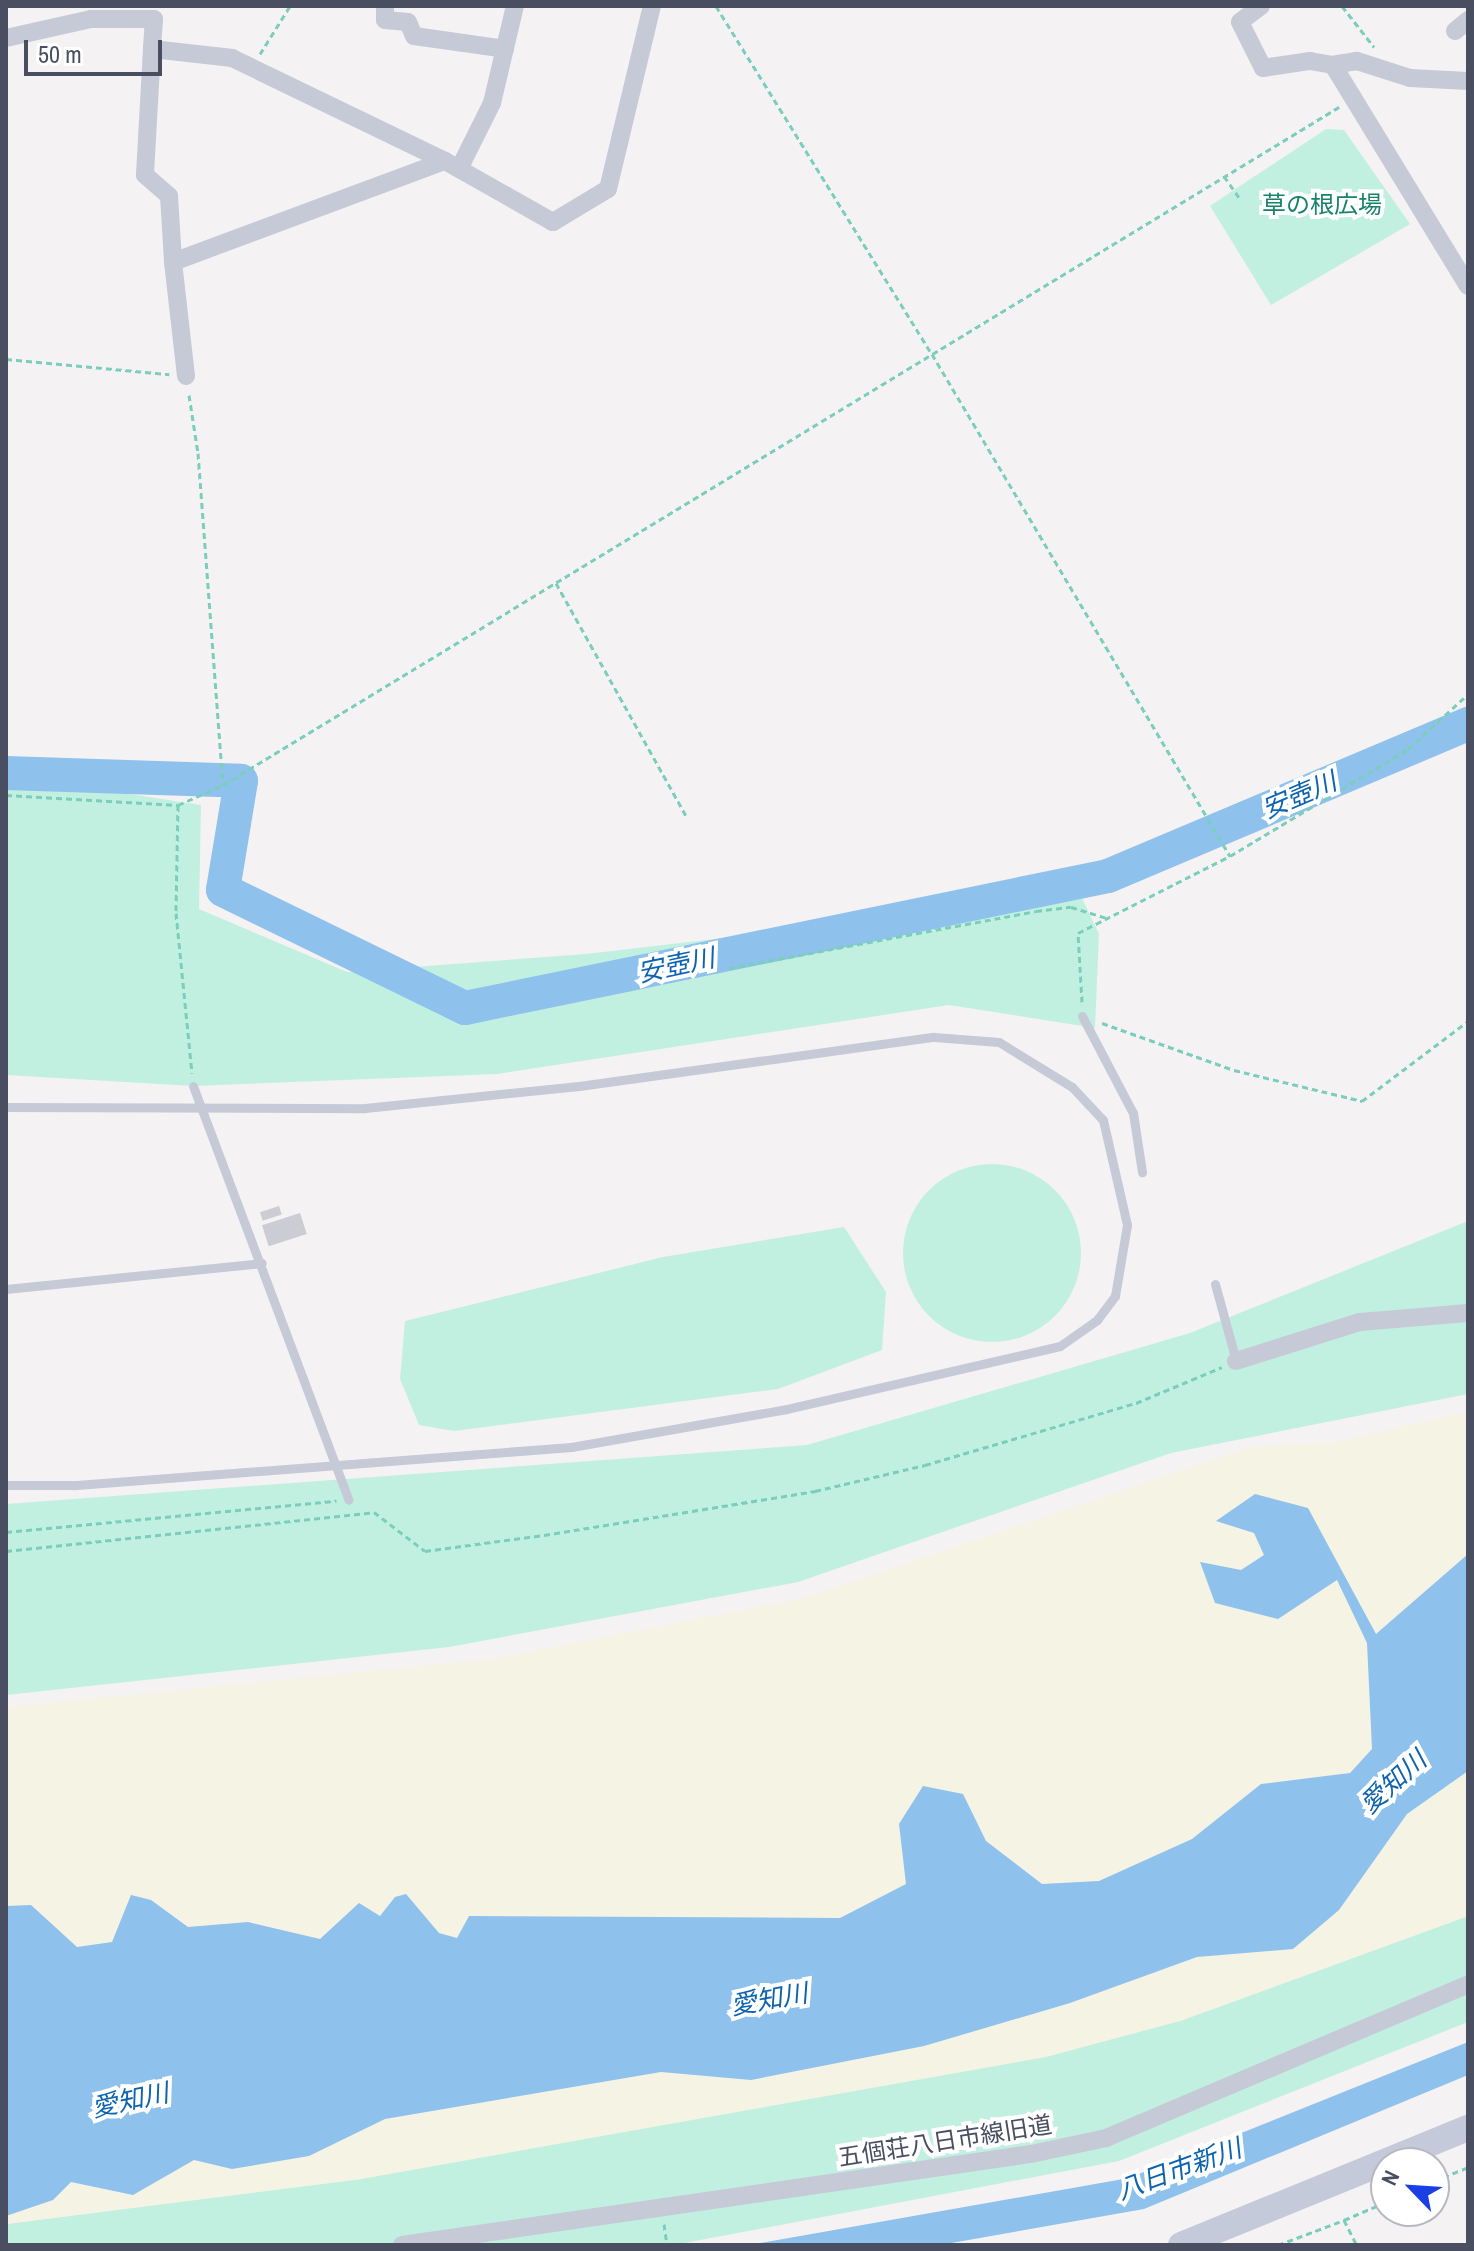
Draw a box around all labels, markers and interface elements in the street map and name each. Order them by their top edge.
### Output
scale bar [28,24,166,74]
text: 50 m [38,38,82,70]
park label: 草の根広場 [1262,191,1382,219]
water label: 安壺川 [1257,765,1341,825]
water label: 安壺川 [635,942,717,988]
water label: 愛知川 [1354,1744,1432,1820]
water label: 愛知川 [728,1977,810,2021]
water label: 愛知川 [89,2077,171,2123]
street label: 五個荘八日市線旧道 [836,2110,1054,2172]
water label: 八日市新川 [1113,2132,1245,2206]
north arrow [1370,2147,1450,2227]
text: N [1374,2165,1406,2190]

